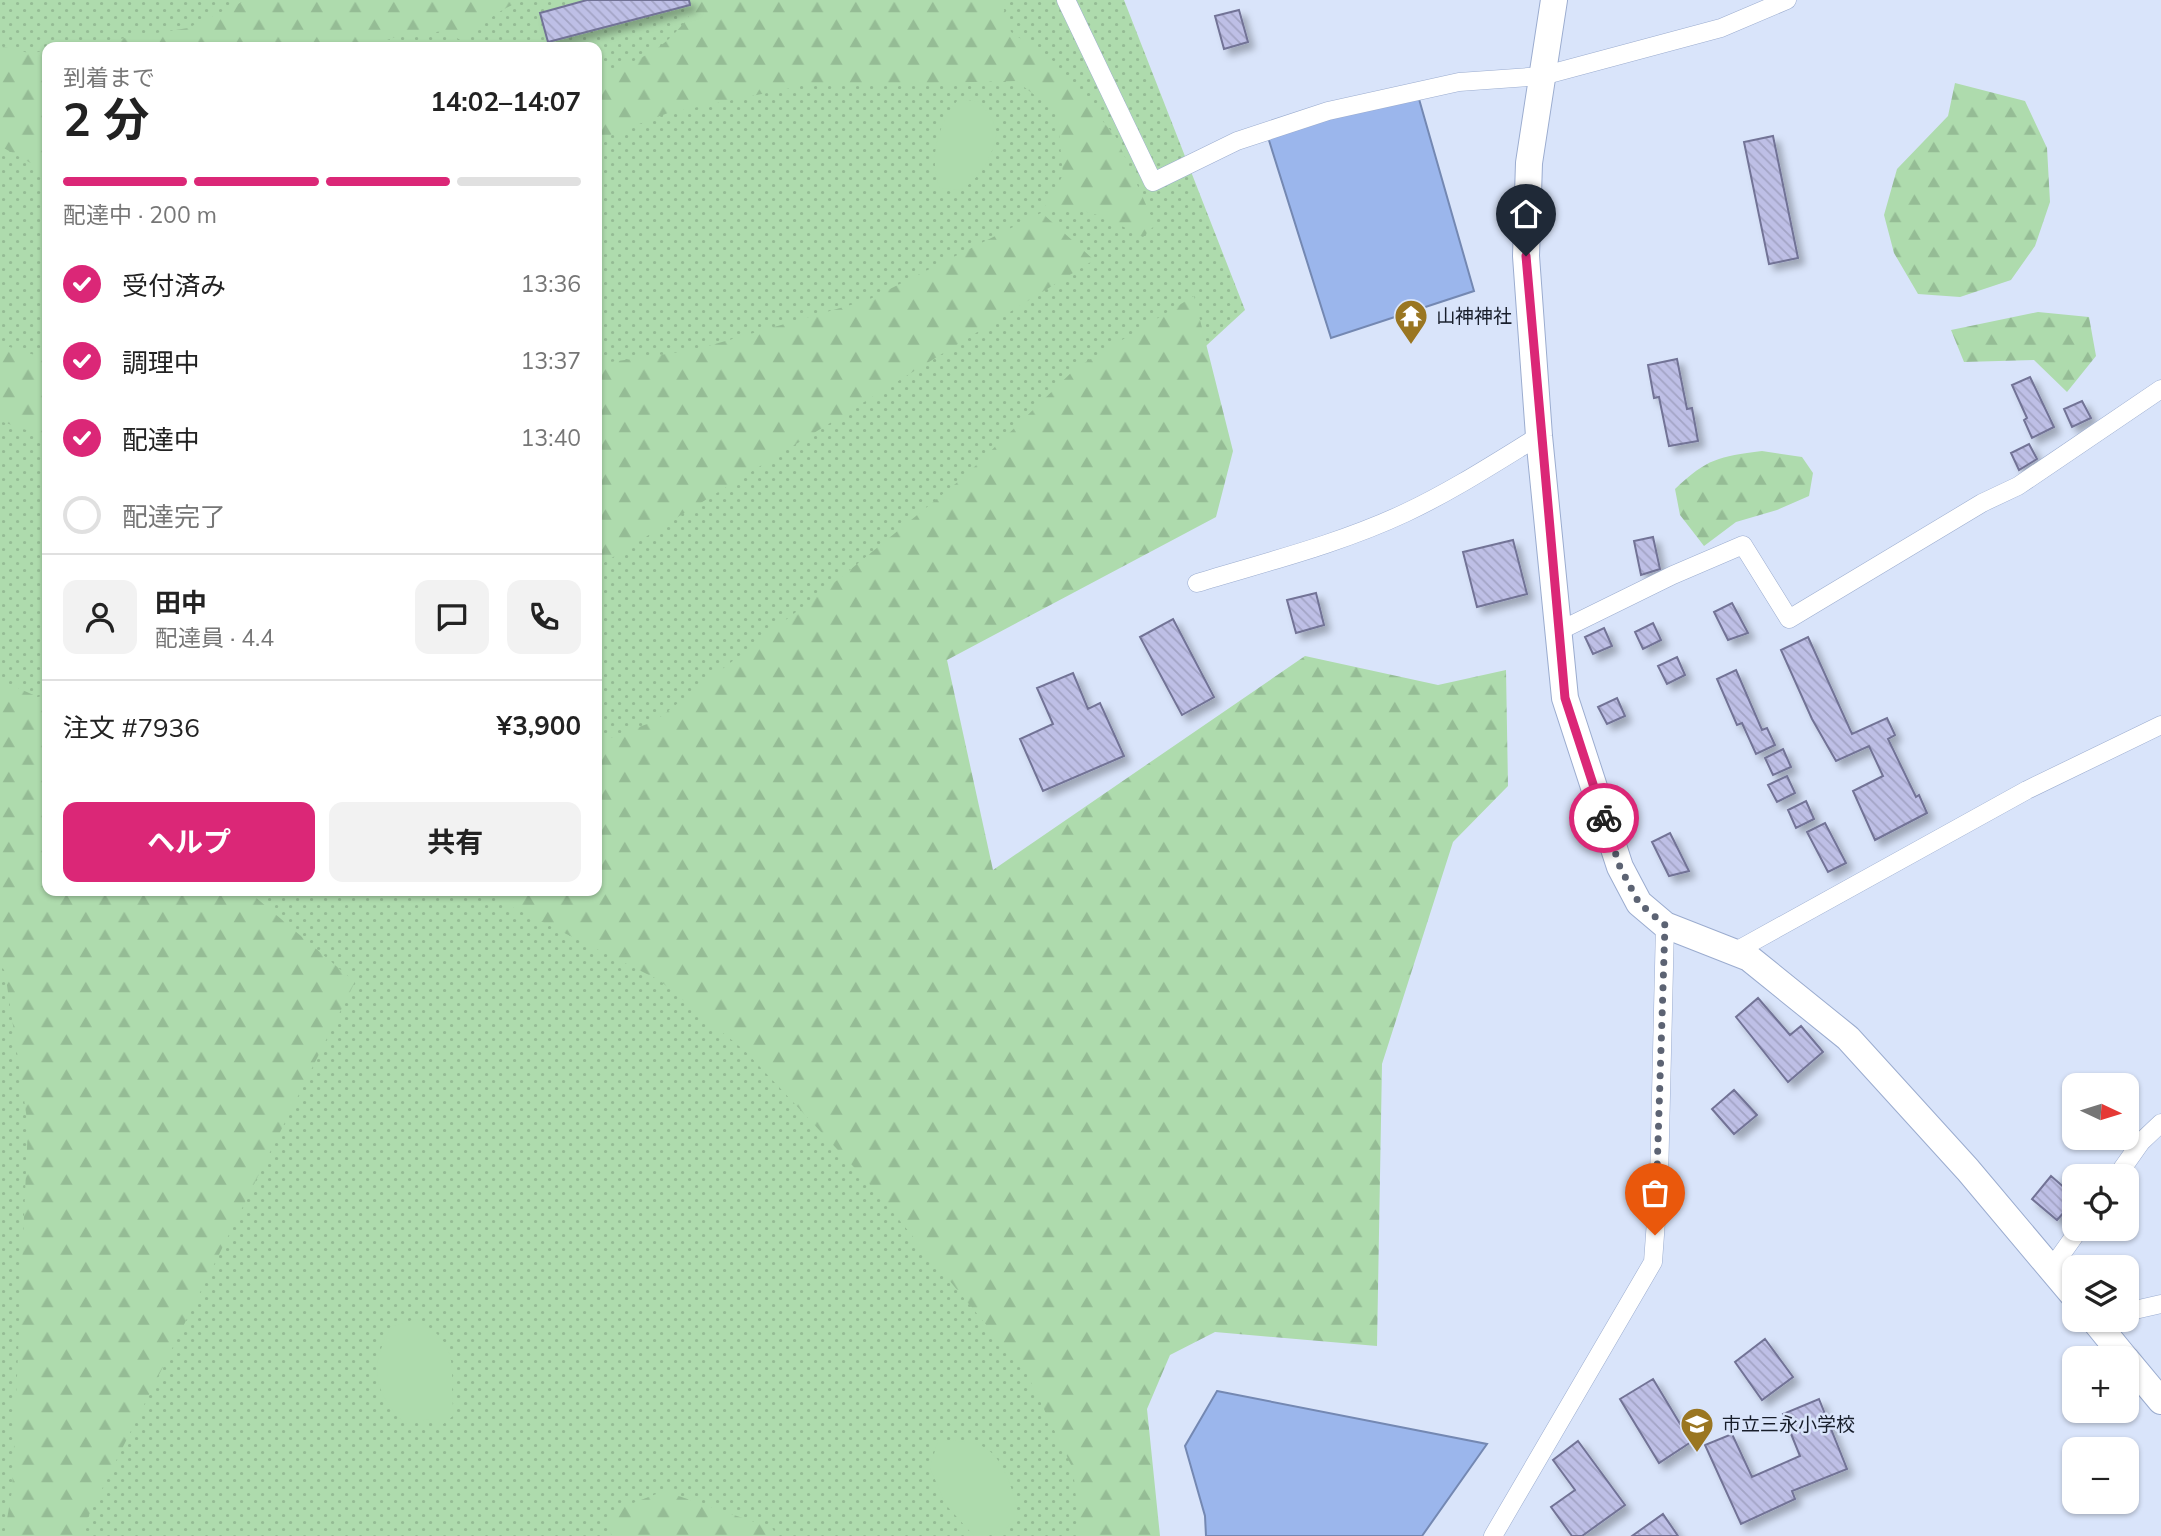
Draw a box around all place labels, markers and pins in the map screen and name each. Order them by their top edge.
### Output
pin [1496,184,1556,256]
temple icon: 山神神社 [1392,297,1430,346]
place label: 山神神社 [1436,304,1512,328]
pin [1625,1163,1685,1235]
school or university icon: 市立三永小学校 [1678,1405,1716,1454]
place label: 市立三永小学校 [1722,1412,1855,1436]

